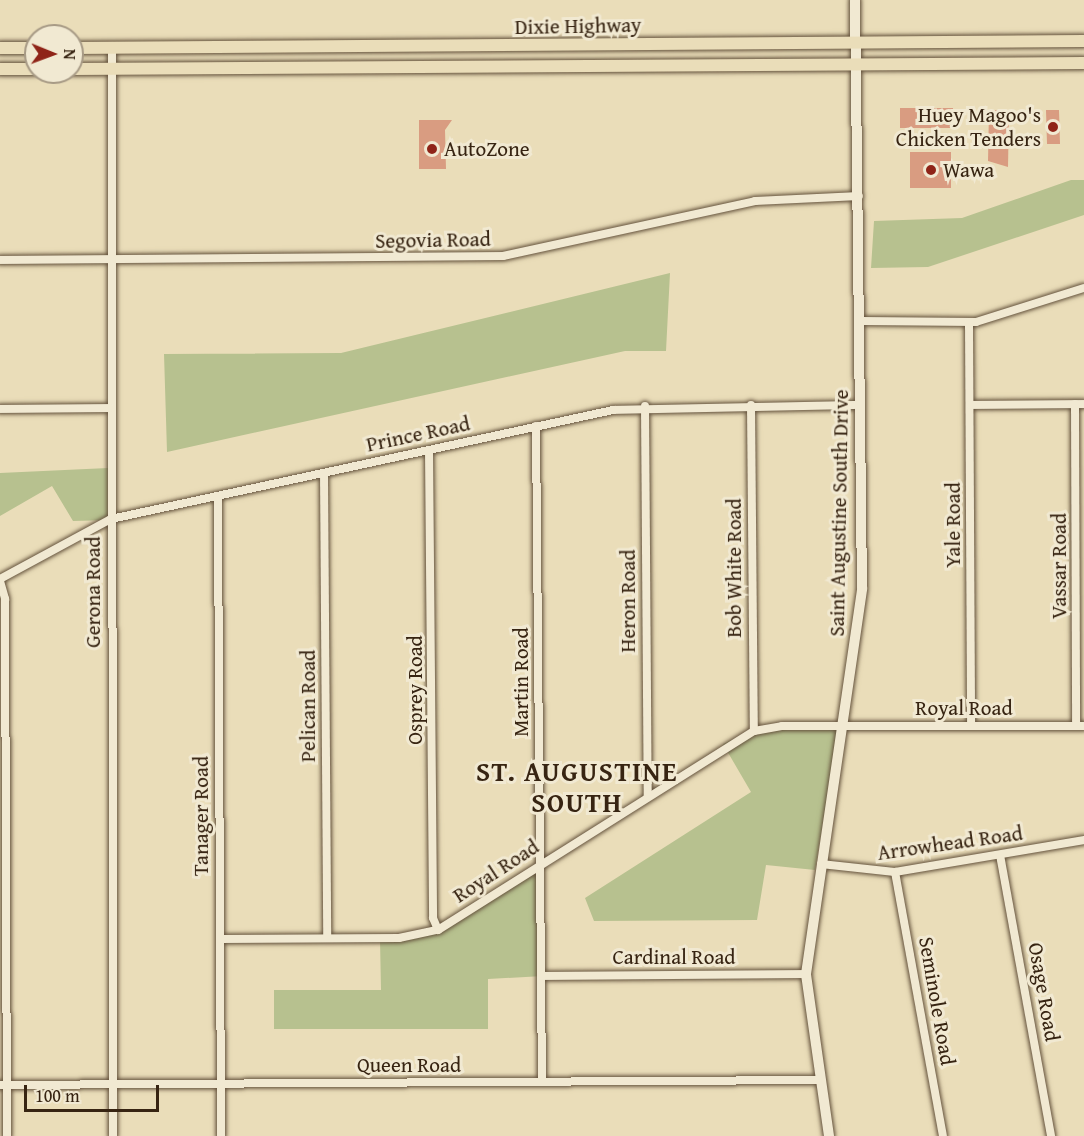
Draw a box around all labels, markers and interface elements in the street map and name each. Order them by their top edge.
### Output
street label: Dixie Highway [514,12,642,40]
north arrow [24,24,84,84]
text: N [58,49,82,60]
place label: Huey Magoo's Chicken Tenders [896,102,1041,152]
marker: Huey Magoo's Chicken Tenders [1046,120,1060,134]
place label: AutoZone [444,136,530,162]
marker: AutoZone [425,142,439,156]
place label: Wawa [943,157,994,183]
marker: Wawa [924,163,938,177]
street label: Segovia Road [375,226,491,254]
street label: Saint Augustine South Drive [824,389,854,637]
street label: Prince Road [364,411,472,457]
street label: Yale Road [940,482,966,568]
street label: Bob White Road [721,498,747,638]
street label: Vassar Road [1046,513,1072,619]
street label: Gerona Road [80,536,106,648]
street label: Heron Road [615,549,641,653]
street label: Martin Road [508,627,534,737]
street label: Osprey Road [402,635,428,745]
street label: Pelican Road [295,650,321,762]
street label: Royal Road [915,695,1013,721]
district label: ST. AUGUSTINE SOUTH [476,755,678,818]
street label: Tanager Road [188,756,214,876]
street label: Arrowhead Road [876,820,1024,866]
street label: Royal Road [448,834,544,908]
street label: Seminole Road [913,935,961,1067]
street label: Osage Road [1023,941,1065,1043]
street label: Cardinal Road [612,944,736,970]
street label: Queen Road [357,1052,461,1078]
scale bar [27,1073,162,1111]
text: 100 m [35,1082,80,1109]

